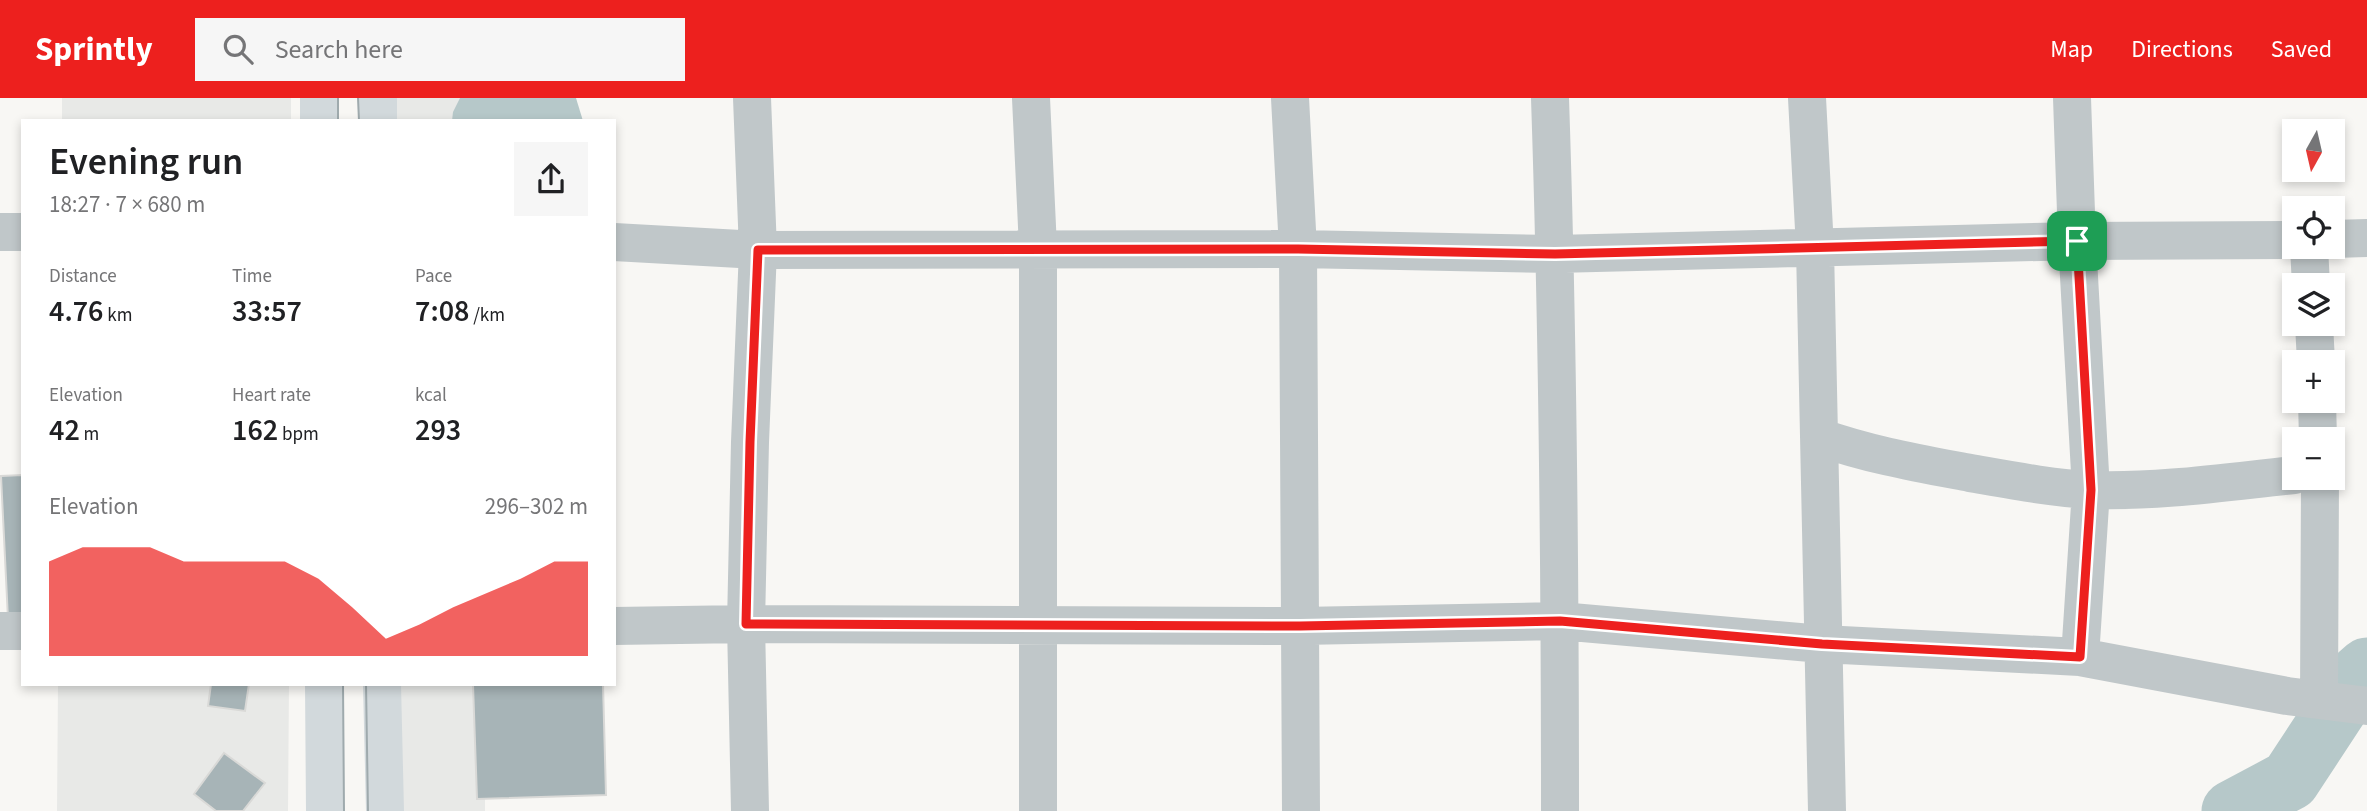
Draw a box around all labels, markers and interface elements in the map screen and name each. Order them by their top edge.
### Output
search box [195,18,685,81]
text: Sprintly [35,26,153,73]
icon: search [219,30,257,68]
text: Search here [275,31,403,68]
text: Map [2050,32,2093,67]
text: Directions [2131,32,2233,67]
text: Saved [2271,32,2332,67]
north arrow [2282,119,2345,182]
map controls [2282,119,2345,490]
text: Evening run [49,135,243,189]
button: share [514,142,588,216]
text: 18:27 · 7 × 680 m [49,188,205,221]
button: locate [2282,196,2345,259]
pin [2047,211,2107,271]
icon: arrive [2058,222,2096,260]
text: Distance [49,263,117,290]
text: Time [232,263,272,290]
text: Pace [415,263,452,290]
button: layers [2282,273,2345,336]
text: 4.76 [49,290,103,333]
text: 33:57 [232,290,302,333]
text: 7:08 [415,290,469,333]
text: km [103,302,132,329]
text: /km [469,302,505,329]
button: + [2282,350,2345,413]
text: Elevation [49,382,123,409]
text: Heart rate [232,382,311,409]
text: kcal [415,382,447,409]
text: 42 [49,409,80,452]
text: 162 [232,409,278,452]
text: 293 [415,409,461,452]
text: m [80,421,99,448]
text: bpm [278,421,319,448]
button: − [2282,427,2345,490]
text: Elevation [49,490,139,523]
text: 296–302 m [485,490,588,523]

